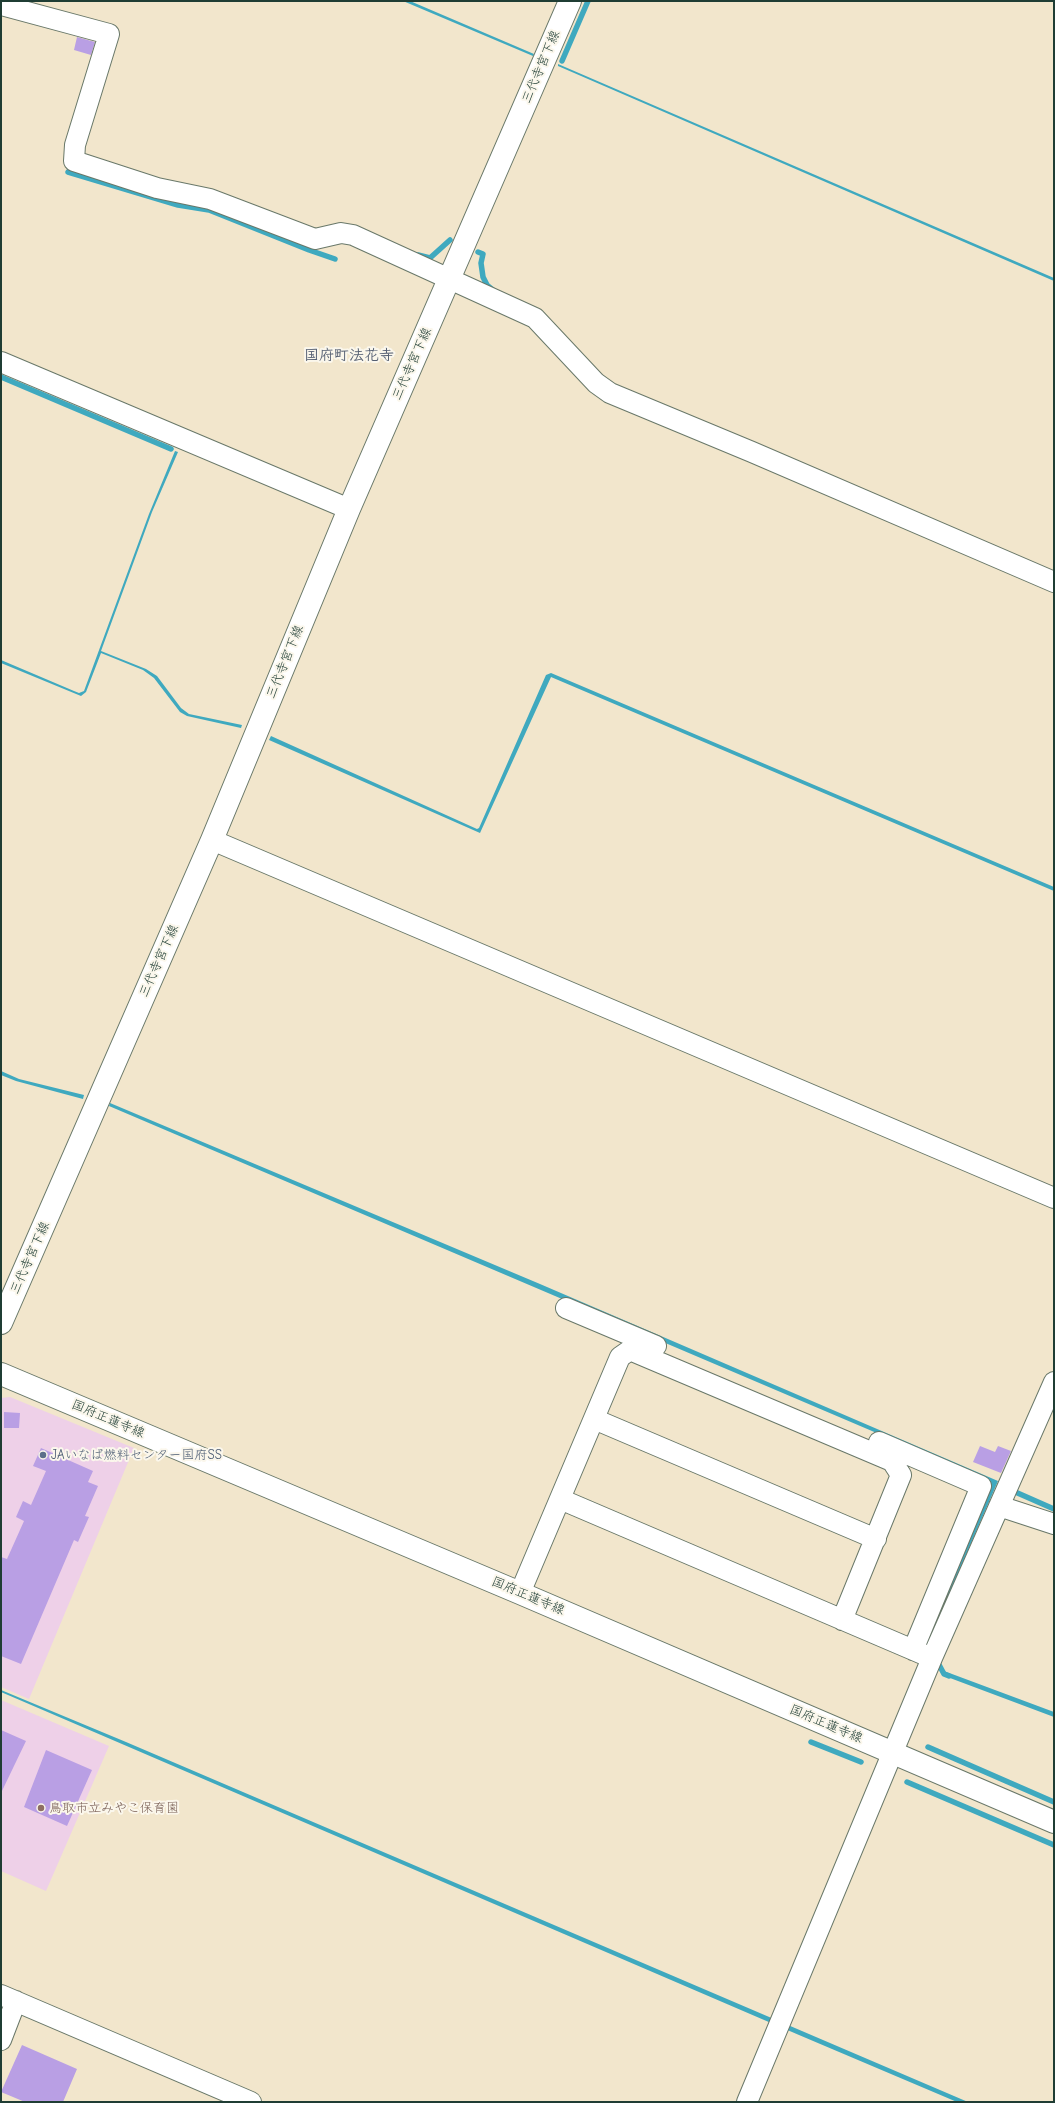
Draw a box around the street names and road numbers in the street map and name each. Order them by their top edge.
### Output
street label: 三代寺宮下線 [519,28,563,106]
street label: 三代寺宮下線 [389,325,435,403]
street label: 三代寺宮下線 [263,623,307,701]
street label: 三代寺宮下線 [136,922,182,1000]
street label: 三代寺宮下線 [7,1219,53,1297]
street label: 国府正蓮寺線 [69,1397,147,1441]
street label: 国府正蓮寺線 [489,1574,567,1618]
street label: 国府正蓮寺線 [787,1702,865,1746]

